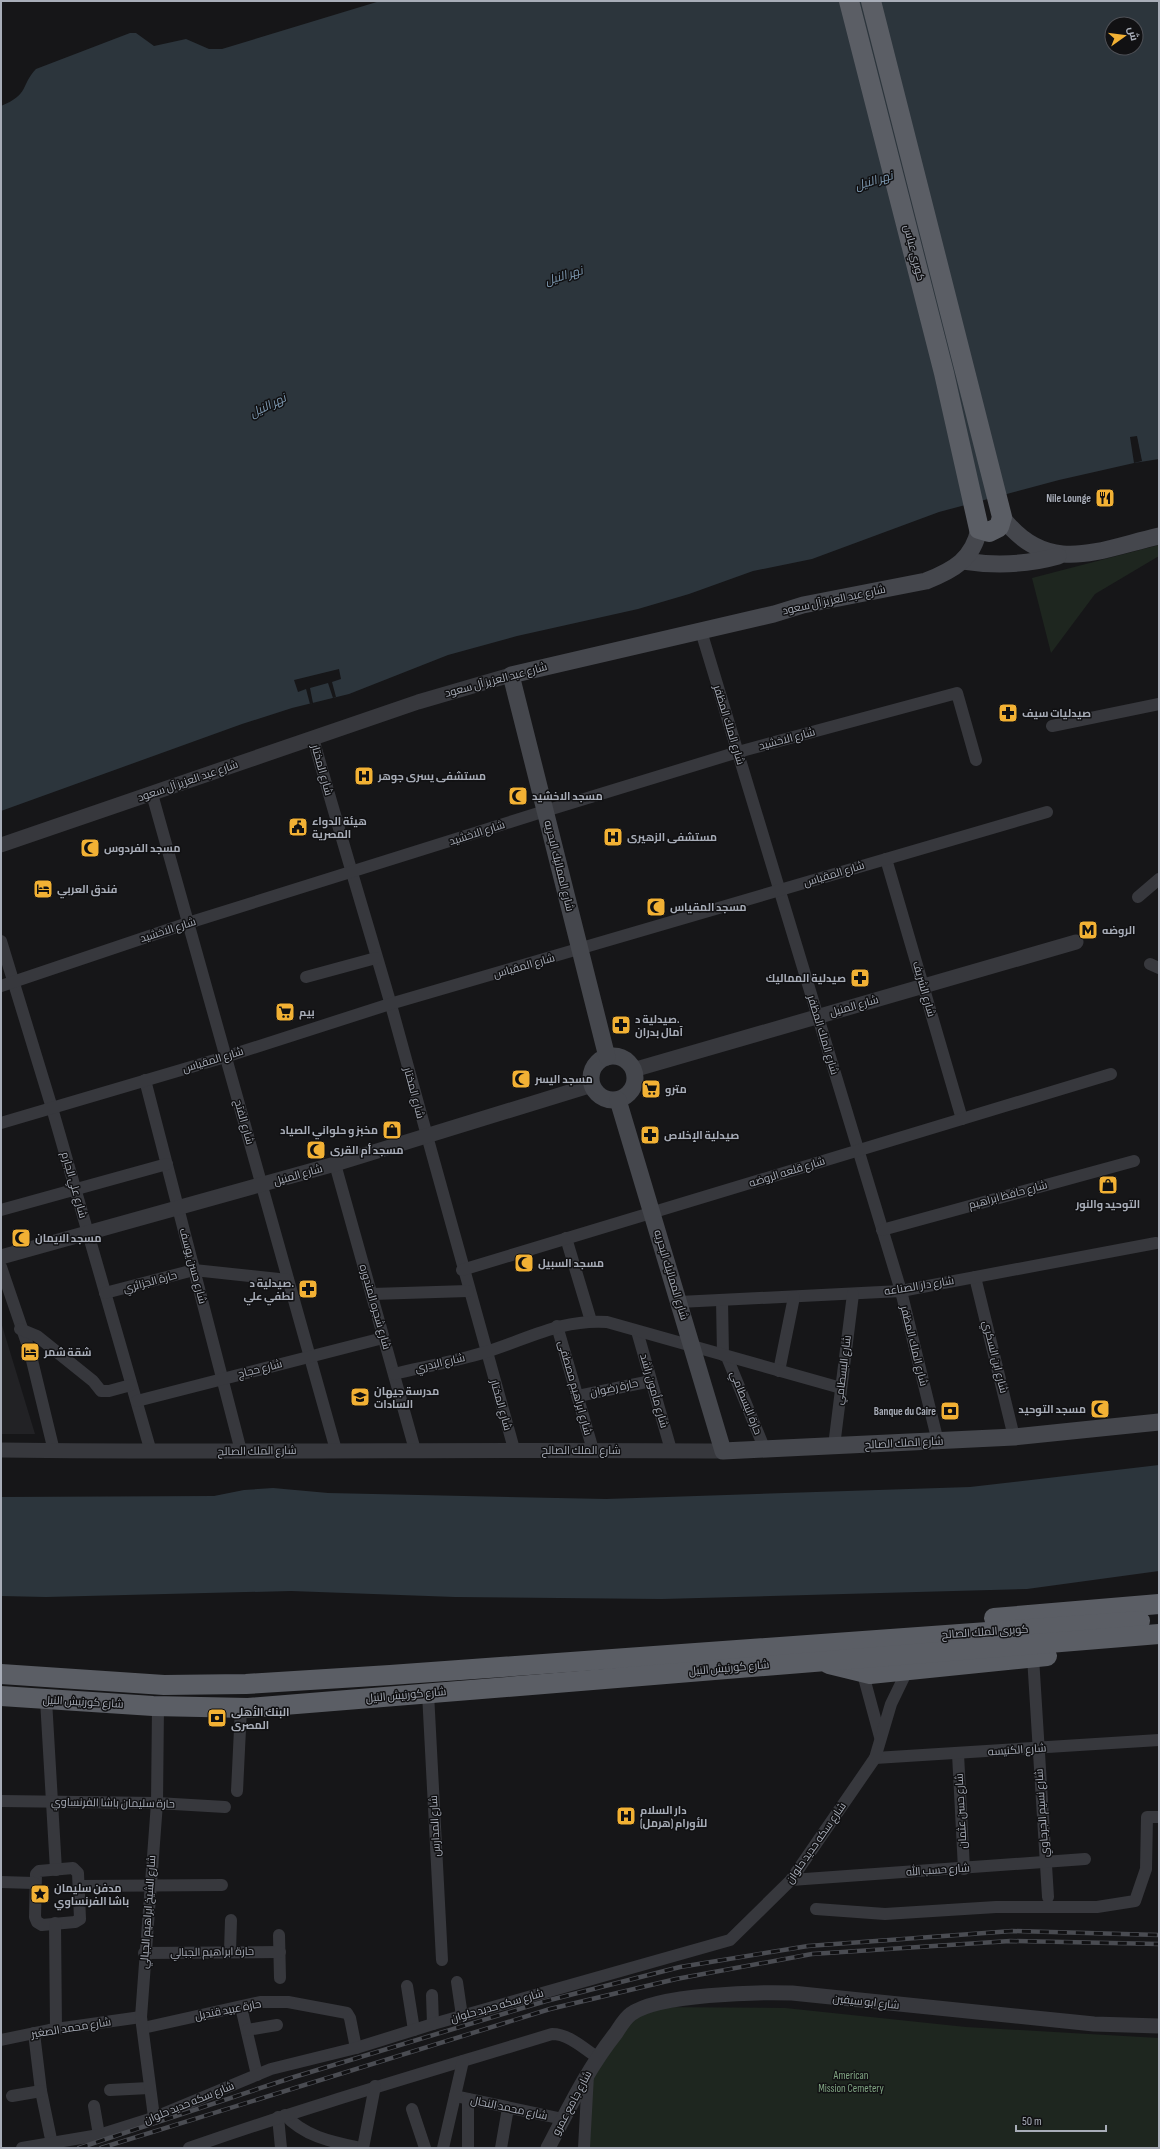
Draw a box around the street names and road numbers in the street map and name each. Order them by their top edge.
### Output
street label: كوبري عباس [899,224,927,283]
street label: شارع عبد العزيز آل سعود [781,583,887,618]
street label: شارع عبد العزيز آل سعود [443,660,549,701]
street label: شارع الملك المظفر [709,683,747,767]
street label: شارع الاخشيد [757,725,817,754]
street label: شارع المختار [307,742,335,797]
street label: شارع عبد العزيز آل سعود [136,758,240,805]
street label: شارع الاخشيد [448,818,507,849]
street label: شارع المماليك البحريه [540,819,577,913]
street label: شارع المقياس [802,859,866,890]
street label: شارع الاخشيد [139,915,198,946]
street label: شارع المقياس [492,951,556,982]
street label: شارع الشريف [909,960,938,1018]
street label: شارع الملك المظفر [803,993,841,1077]
street label: شارع المنيل [828,993,880,1020]
street label: شارع المقياس [181,1045,245,1076]
street label: شارع المختار [400,1065,427,1120]
street label: شارع الفتح [230,1098,257,1146]
street label: شارع علي الجارم [56,1150,90,1220]
street label: شارع قلعه الروضه [747,1154,827,1191]
street label: شارع المنيل [272,1162,324,1189]
street label: شارع حافظ ابراهيم [967,1178,1049,1213]
street label: شارع حسن يوسف [176,1227,209,1306]
street label: شارع المماليك البحريه [650,1228,691,1322]
street label: شارع شجره المندوره [356,1263,393,1351]
street label: حارة الجزائري [122,1269,179,1297]
street label: شارع دار الصناعه [883,1274,955,1299]
street label: شارع الملك المظفر [896,1303,930,1388]
street label: شارع ابن السكري [978,1319,1010,1395]
street label: شارع البسطامي [832,1334,856,1406]
street label: شارع ابراهيم مصطفى [554,1339,595,1437]
street label: شارع البدري [414,1351,467,1377]
street label: شارع مأمون راشد [636,1352,672,1430]
street label: شارع حجاج [236,1357,284,1382]
street label: حارة البسطامي [725,1369,765,1437]
street label: شارع المختار [486,1377,514,1432]
street label: حارة رضوان [589,1377,639,1399]
street label: شارع الملك الصالح [864,1434,944,1453]
street label: شارع الملك الصالح [217,1444,297,1459]
street label: شارع الملك الصالح [541,1444,621,1458]
street label: كوبرى الملك الصالح [941,1622,1029,1643]
street label: شارع كورنيش النيل [688,1658,770,1679]
street label: شارع كورنيش النيل [365,1685,447,1706]
street label: شارع كورنيش النيل [42,1693,124,1712]
street label: شارع الكنيسه [987,1741,1047,1760]
street label: شارع نسيم الجرجاوي [1032,1768,1054,1858]
street label: شارع حسن عثمان [953,1773,970,1849]
street label: حارة سليمان باشا الفرنساوي [51,1795,175,1813]
street label: شارع المدارس [427,1795,444,1857]
street label: شارع سكه حديد حلوان [783,1800,850,1887]
street label: شارع الشيخ ابراهيم الجبالي [138,1855,160,1969]
street label: شارع حسب الله [906,1859,970,1880]
street label: حارة ابراهيم الجبالي [170,1945,254,1961]
street label: شارع سكه حديد حلوان [449,1986,545,2026]
street label: شارع ابو سيفين [832,1992,900,2013]
street label: حارة عبيد قنديل [194,1997,262,2023]
street label: شارع محمد الصغير [29,2015,112,2042]
street label: شارع جامع عمرو [550,2068,595,2138]
street label: شارع سكه حديد حلوان [142,2079,236,2128]
street label: شارع محمد النحال [469,2094,549,2123]

